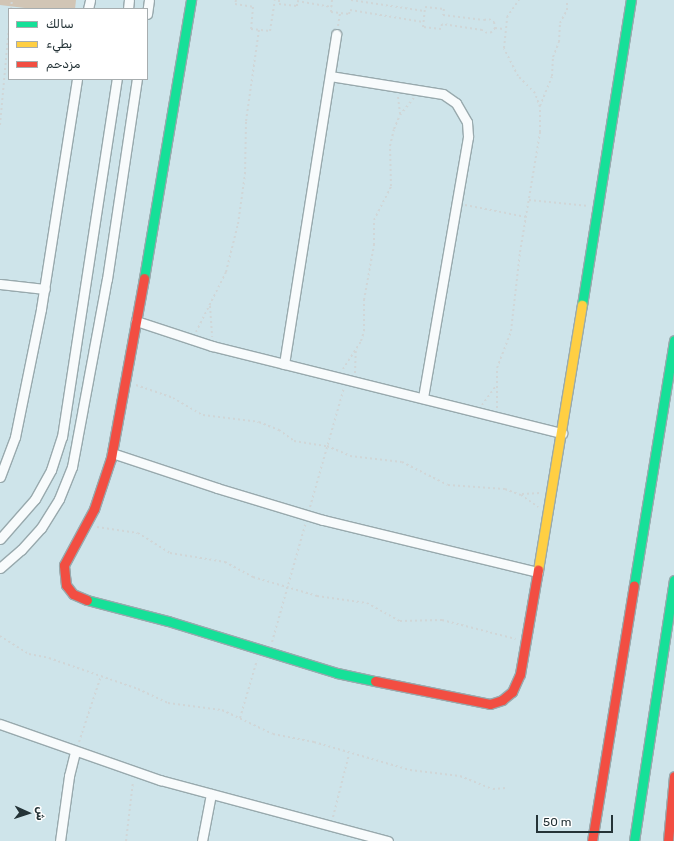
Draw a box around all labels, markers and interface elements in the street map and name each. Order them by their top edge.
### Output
legend [8,8,148,80]
text: سالك [46,17,74,31]
text: بطيء [46,37,72,51]
text: مزدحم [46,57,80,71]
north arrow [8,793,48,833]
text: ش [34,806,47,821]
scale bar [538,807,615,833]
text: 50 m [543,815,571,829]

